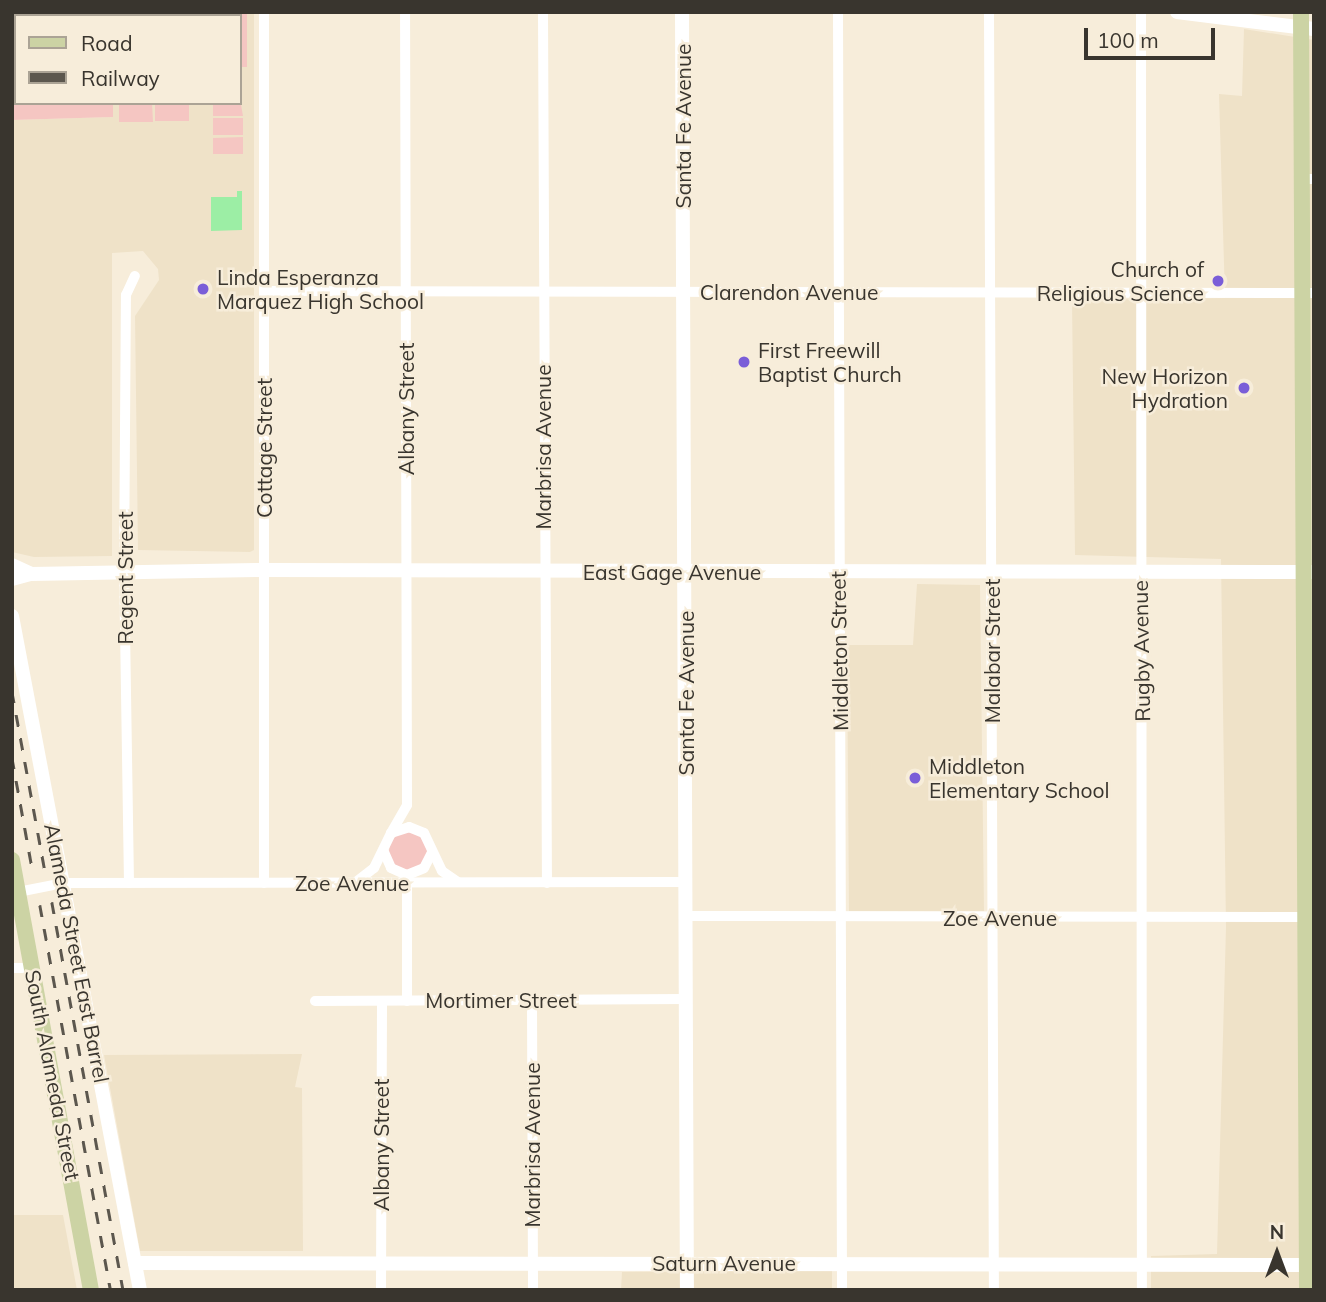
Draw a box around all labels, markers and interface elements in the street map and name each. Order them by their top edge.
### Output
legend [14,14,242,105]
scale bar [1088,14,1219,58]
text: 100 m [1097,27,1159,53]
text: Road [81,30,132,56]
street label: Santa Fe Avenue [670,44,696,208]
text: Railway [81,65,160,91]
place label: Church of Religious Science [1037,256,1204,306]
place label: Linda Esperanza Marquez High School [217,264,424,314]
marker: Church of Religious Science [1210,273,1226,289]
street label: Clarendon Avenue [700,279,878,305]
marker: Linda Esperanza Marquez High School [195,281,211,297]
place label: First Freewill Baptist Church [758,337,902,387]
street label: Albany Street [393,343,419,475]
marker: First Freewill Baptist Church [736,354,752,370]
place label: New Horizon Hydration [1102,363,1228,413]
street label: Marbrisa Avenue [530,364,556,530]
street label: Cottage Street [251,378,277,518]
marker: New Horizon Hydration [1234,378,1254,398]
street label: Regent Street [112,511,138,645]
street label: East Gage Avenue [583,559,761,585]
street label: Middleton Street [825,571,853,731]
street label: Malabar Street [979,579,1005,723]
street label: Rugby Avenue [1127,580,1155,722]
street label: Santa Fe Avenue [673,611,699,775]
place label: Middleton Elementary School [929,753,1110,803]
marker: Middleton Elementary School [907,770,923,786]
street label: Alameda Street East Barrel [39,821,115,1085]
street label: Zoe Avenue [295,870,409,896]
street label: Zoe Avenue [943,905,1057,931]
street label: South Alameda Street [20,968,86,1182]
street label: Mortimer Street [425,987,577,1013]
street label: Marbrisa Avenue [519,1062,545,1228]
street label: Albany Street [368,1079,394,1211]
north arrow [1242,1218,1312,1288]
text: N [1270,1220,1284,1244]
street label: Saturn Avenue [652,1250,796,1276]

